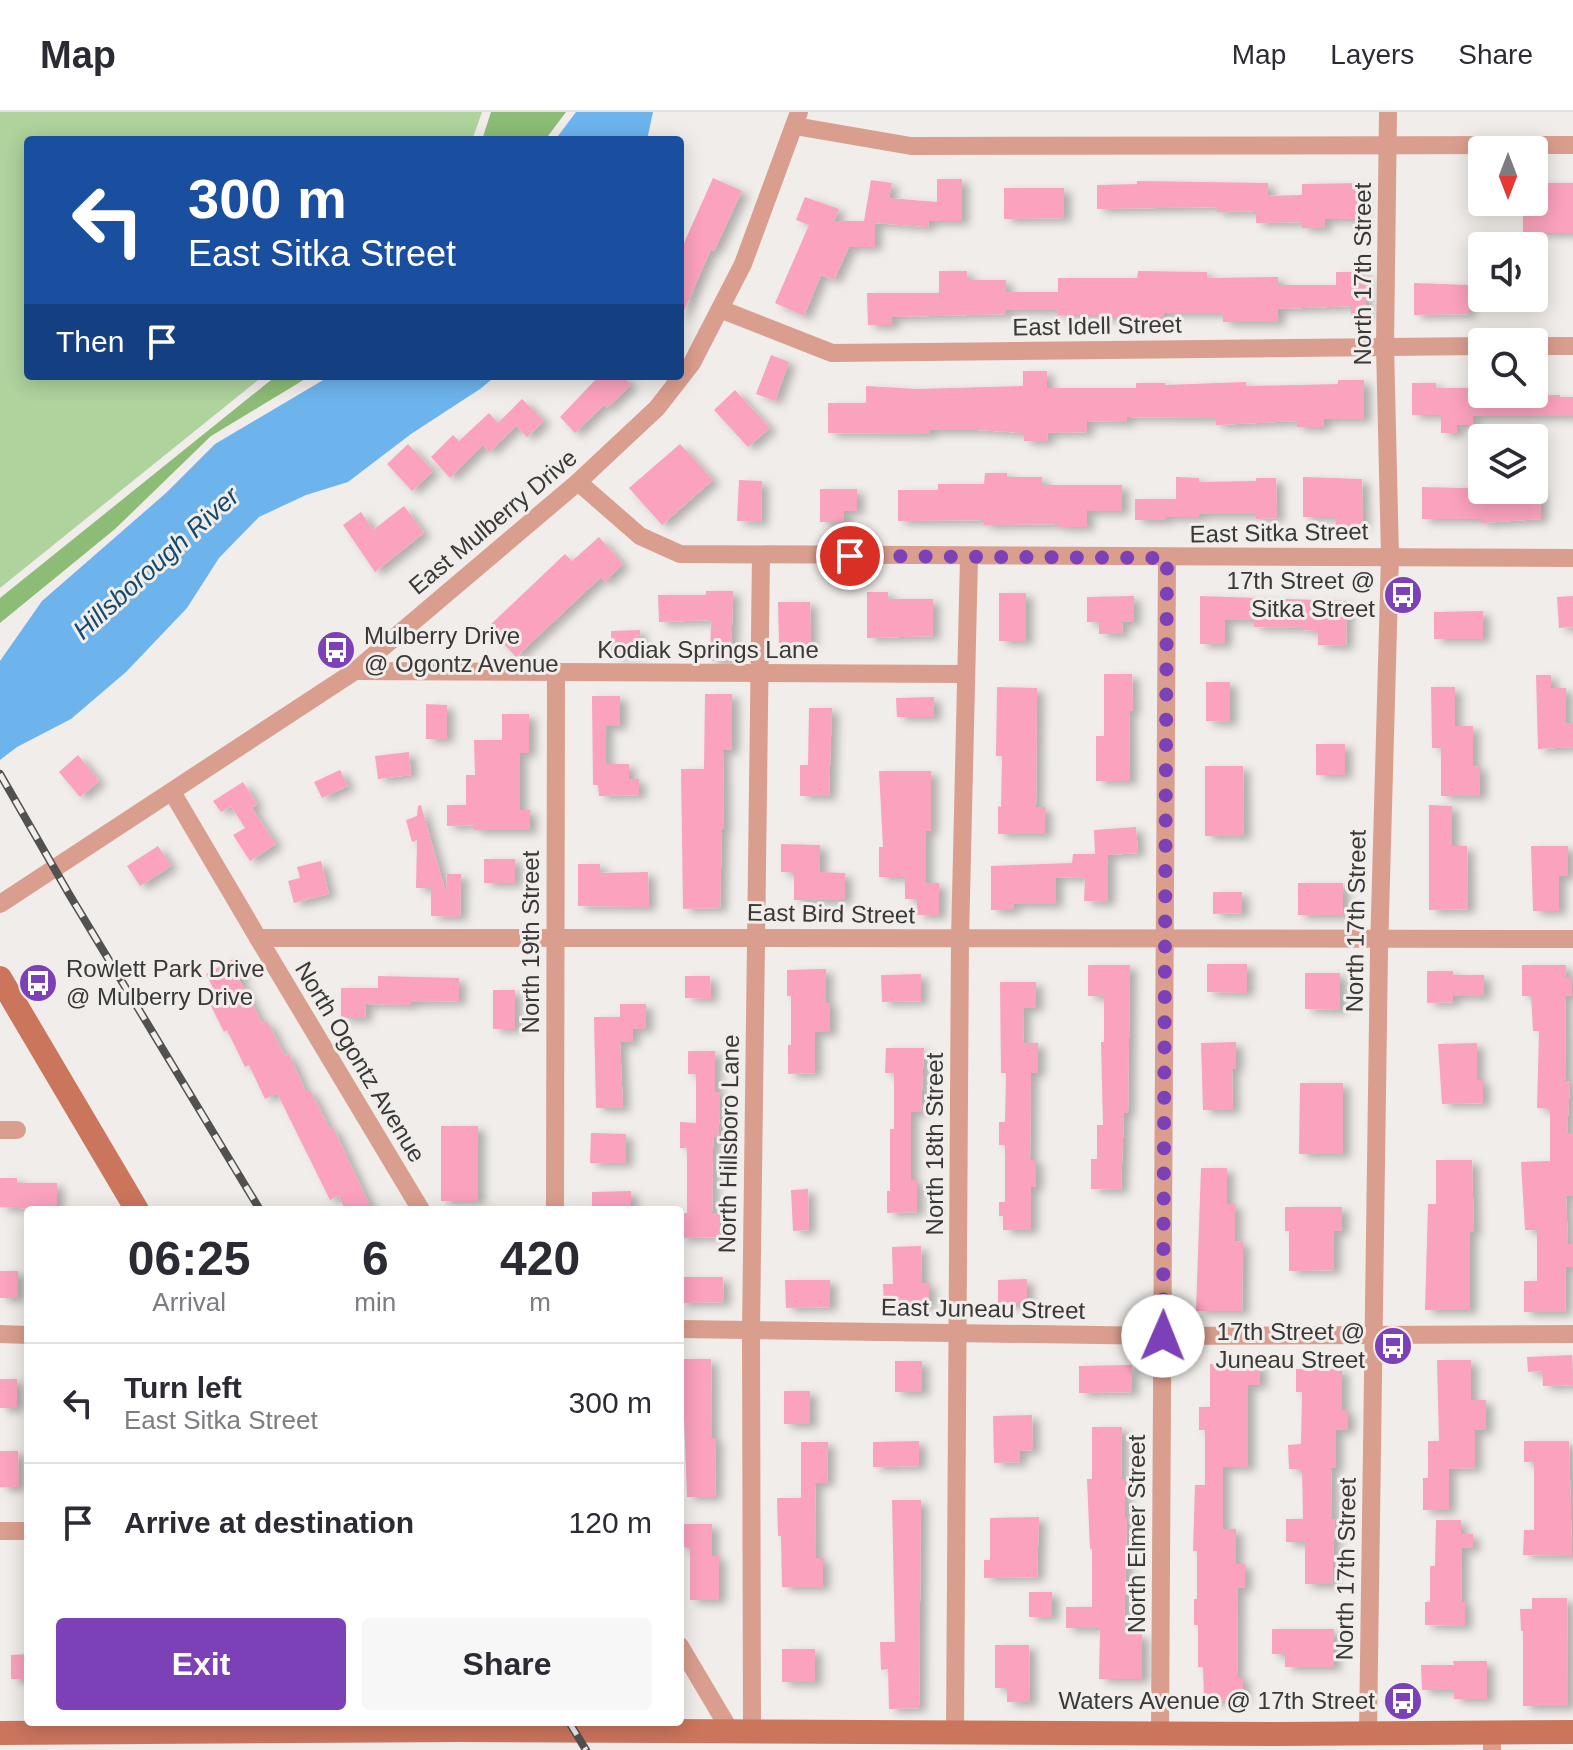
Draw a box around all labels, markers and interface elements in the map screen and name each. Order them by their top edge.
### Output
text: Map [40,34,116,76]
text: Map [1232,39,1286,70]
text: Layers [1330,39,1414,70]
text: Share [1458,39,1533,70]
north arrow [1468,136,1548,216]
map controls [1468,136,1548,504]
text: 300 m [188,167,347,230]
icon: left [56,168,160,272]
street label: North 17th Street [1349,182,1376,365]
button: sound [1468,232,1548,312]
text: East Sitka Street [188,233,456,274]
street label: East Idell Street [1012,311,1182,340]
icon: arrive [140,320,184,364]
text: Then [56,325,124,358]
button: search [1468,328,1548,408]
button: layers [1468,424,1548,504]
street label: East Mulberry Drive [403,444,582,600]
water label: Hillsborough River [67,480,246,645]
street label: East Sitka Street [1189,517,1369,548]
pin [816,522,884,590]
icon: arrive [828,534,872,578]
place label: 17th Street @ Sitka Street [1227,567,1375,622]
bus stop icon: 17th Street @ Sitka Street [1382,574,1424,616]
place label: Mulberry Drive @ Ogontz Avenue [364,622,559,677]
bus stop icon: Mulberry Drive @ Ogontz Avenue [315,629,357,671]
street label: Kodiak Springs Lane [597,636,819,663]
street label: North 17th Street [1340,829,1371,1013]
street label: North 19th Street [517,850,544,1033]
street label: East Bird Street [747,899,916,928]
place label: Rowlett Park Drive @ Mulberry Drive [66,955,265,1010]
street label: North Ogontz Avenue [290,957,431,1167]
bus stop icon: Rowlett Park Drive @ Mulberry Drive [17,962,59,1004]
street label: North Hillsboro Lane [713,1034,744,1254]
street label: North 18th Street [921,1052,948,1235]
text: 06:25 [128,1232,251,1285]
text: 6 [362,1232,389,1285]
text: 420 [500,1232,580,1285]
text: Arrival [152,1287,226,1317]
text: min [354,1287,396,1317]
text: m [529,1287,551,1317]
street label: East Juneau Street [881,1293,1086,1324]
position arrow [1121,1294,1205,1378]
place label: 17th Street @ Juneau Street [1216,1318,1365,1373]
bus stop icon: 17th Street @ Juneau Street [1372,1325,1414,1367]
text: Turn left [124,1371,242,1404]
icon: left [56,1381,100,1425]
text: 300 m [569,1386,652,1419]
text: East Sitka Street [124,1405,318,1435]
street label: North Elmer Street [1123,1434,1150,1633]
street label: North 17th Street [1330,1477,1361,1661]
icon: arrive [56,1501,100,1545]
text: Arrive at destination [124,1506,414,1539]
text: 120 m [569,1506,652,1539]
button: Exit [56,1618,346,1710]
button: Share [362,1618,652,1710]
bus stop icon: Waters Avenue @ 17th Street [1382,1680,1424,1722]
place label: Waters Avenue @ 17th Street [1058,1687,1375,1714]

